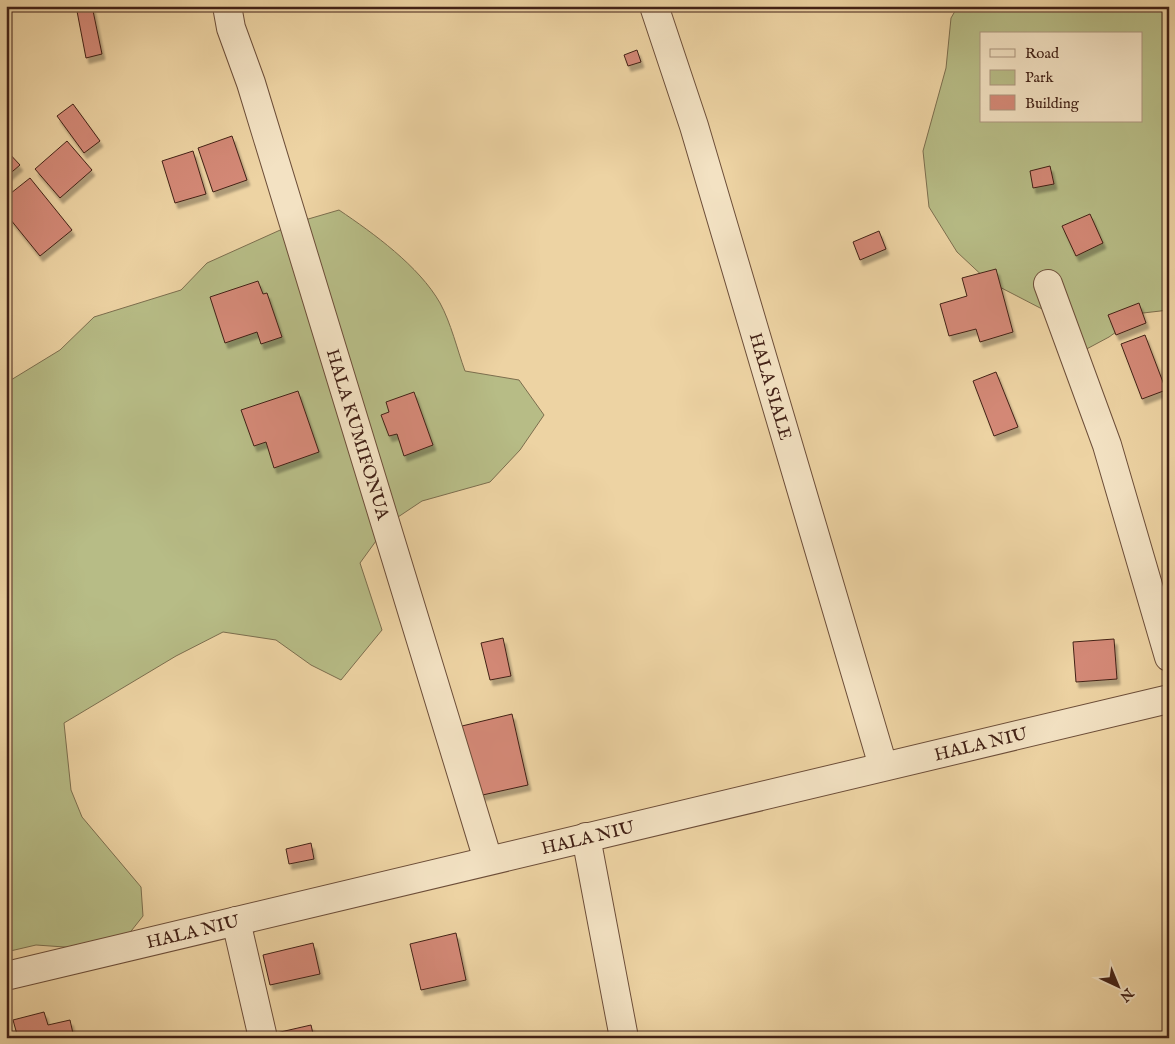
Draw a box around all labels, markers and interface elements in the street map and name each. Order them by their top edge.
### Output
legend [980,32,1142,122]
text: Road [1025,44,1060,63]
text: Park [1025,68,1055,87]
text: Building [1025,94,1080,113]
street label: HALA SIALE [743,330,796,443]
street label: HALA KUMIFONUA [320,346,394,524]
street label: HALA NIU [932,723,1031,768]
street label: HALA NIU [539,817,638,861]
street label: HALA NIU [144,911,243,955]
north arrow [1092,962,1142,1012]
text: N [1116,983,1138,1005]

